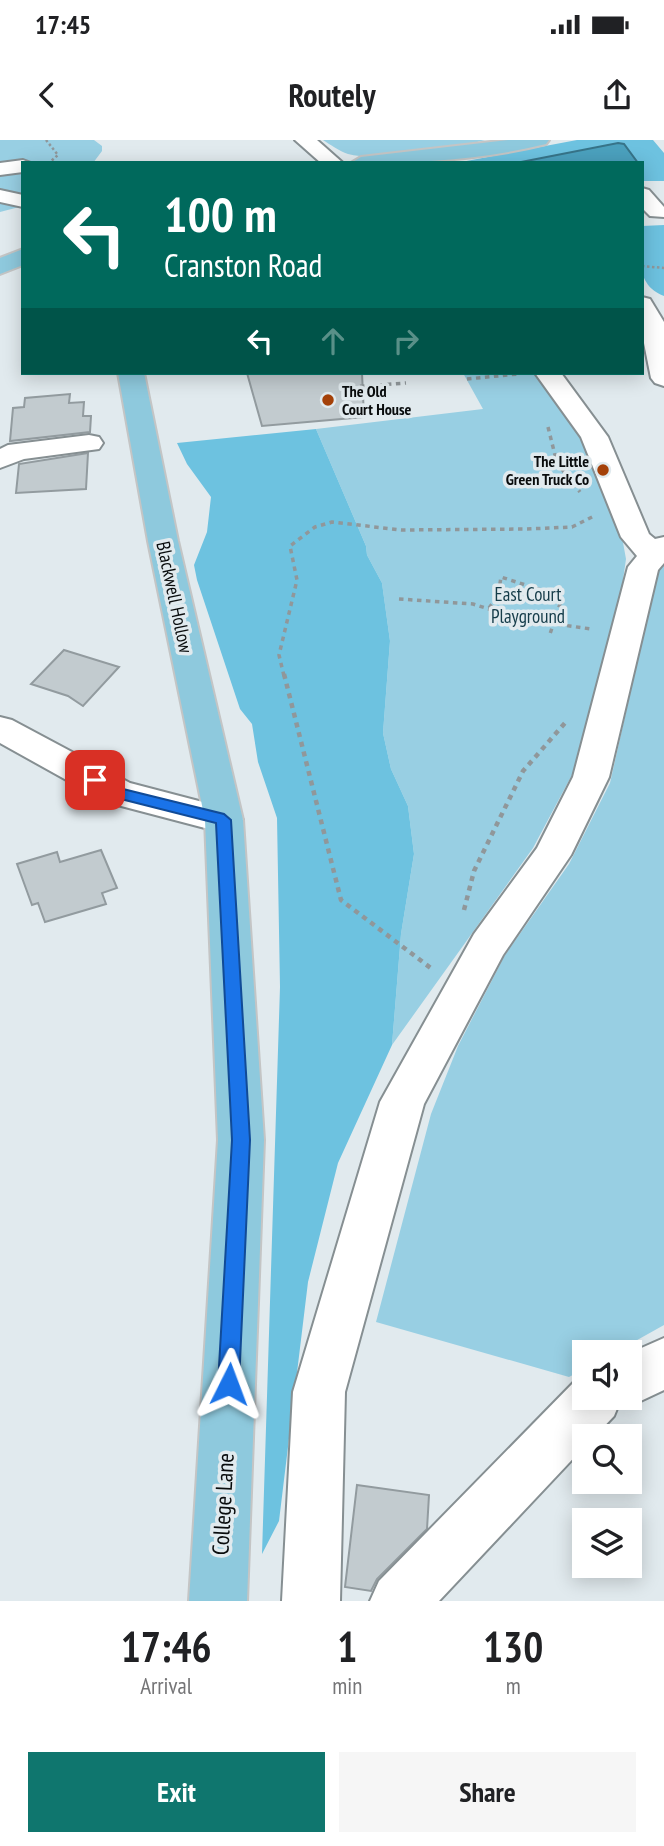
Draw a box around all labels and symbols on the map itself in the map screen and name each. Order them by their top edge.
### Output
place label: The Old Court House [342,381,412,419]
marker: The Old Court House [320,392,336,408]
place label: The Little Green Truck Co [506,451,589,489]
marker: The Little Green Truck Co [595,462,611,478]
street label: Blackwell Hollow [151,539,199,656]
park label: East Court Playground [491,582,565,628]
pin [65,750,125,810]
position arrow [192,1347,266,1421]
street label: College Lane [205,1452,240,1556]

